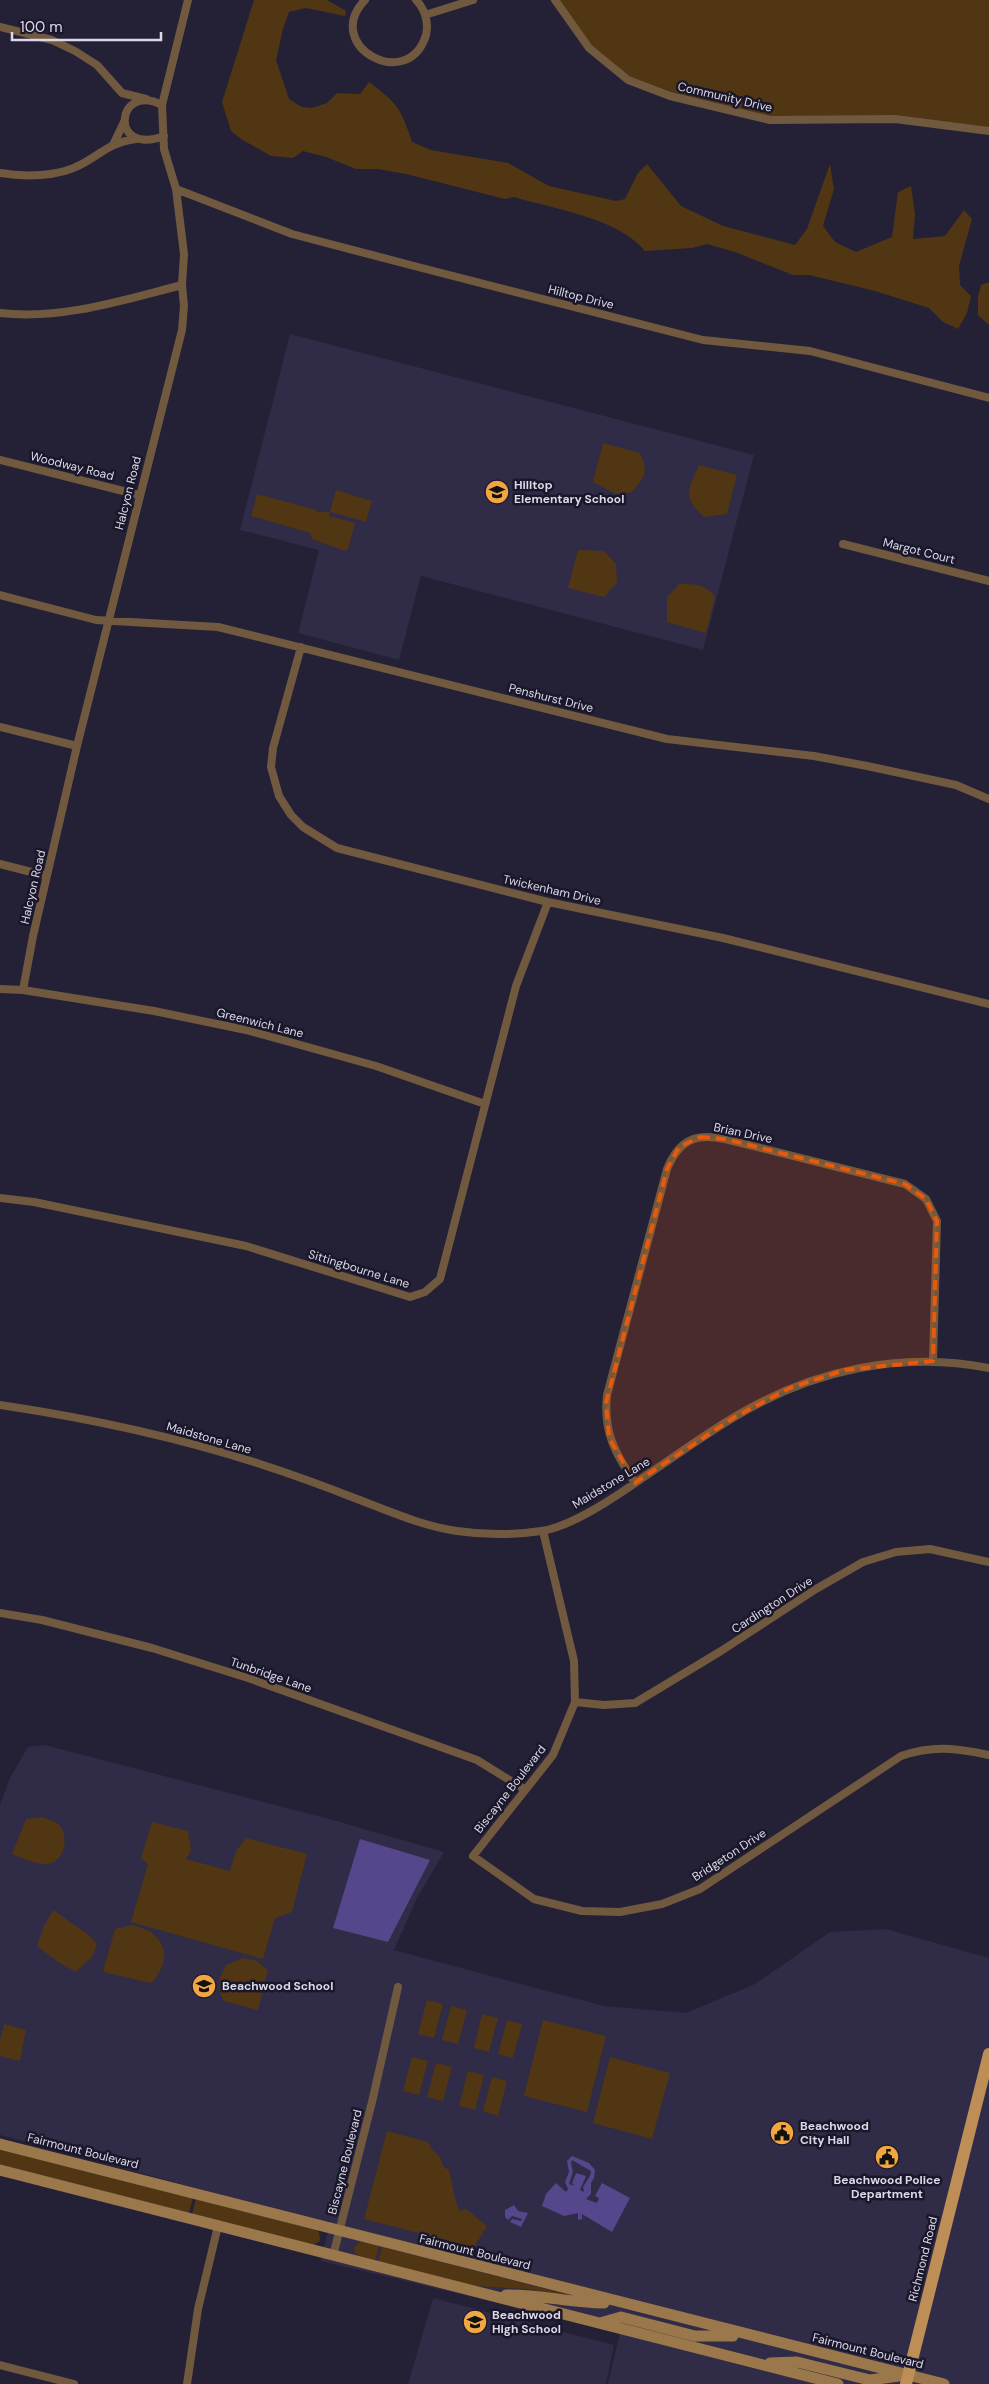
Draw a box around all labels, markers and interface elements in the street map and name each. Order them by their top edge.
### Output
scale bar [12,10,161,42]
text: 100 m [20,17,63,37]
street label: Community Drive [676,78,774,116]
street label: Hilltop Drive [546,281,616,313]
street label: Woodway Road [28,448,116,484]
street label: Halcyon Road [111,454,145,532]
place label: Hilltop Elementary School [514,477,624,507]
school or university icon: Hilltop Elementary School [484,479,510,505]
street label: Margot Court [881,534,957,568]
street label: Penshurst Drive [507,680,595,716]
street label: Halcyon Road [17,848,49,926]
street label: Twickenham Drive [501,871,603,909]
street label: Greenwich Lane [215,1004,305,1042]
street label: Brian Drive [712,1119,774,1147]
street label: Sittingbourne Lane [306,1246,412,1292]
street label: Maidstone Lane [165,1418,254,1458]
street label: Maidstone Lane [569,1453,653,1512]
street label: Cardington Drive [728,1573,816,1637]
street label: Tunbridge Lane [228,1654,314,1697]
street label: Biscayne Boulevard [471,1742,549,1836]
street label: Bridgeton Drive [689,1825,769,1885]
school or university icon: Beachwood School [191,1973,217,1999]
place label: Beachwood School [222,1978,333,1994]
street label: Biscayne Boulevard [324,2108,366,2216]
place label: Beachwood City Hall [800,2118,869,2148]
public building icon: Beachwood City Hall [769,2120,795,2146]
street label: Fairmount Boulevard [26,2129,140,2173]
public building icon: Beachwood Police Department [874,2144,900,2170]
place label: Beachwood Police Department [834,2172,940,2202]
street label: Richmond Road [905,2215,941,2303]
street label: Fairmount Boulevard [418,2230,532,2274]
place label: Beachwood High School [492,2307,561,2337]
school or university icon: Beachwood High School [462,2309,488,2335]
street label: Fairmount Boulevard [811,2329,925,2373]

